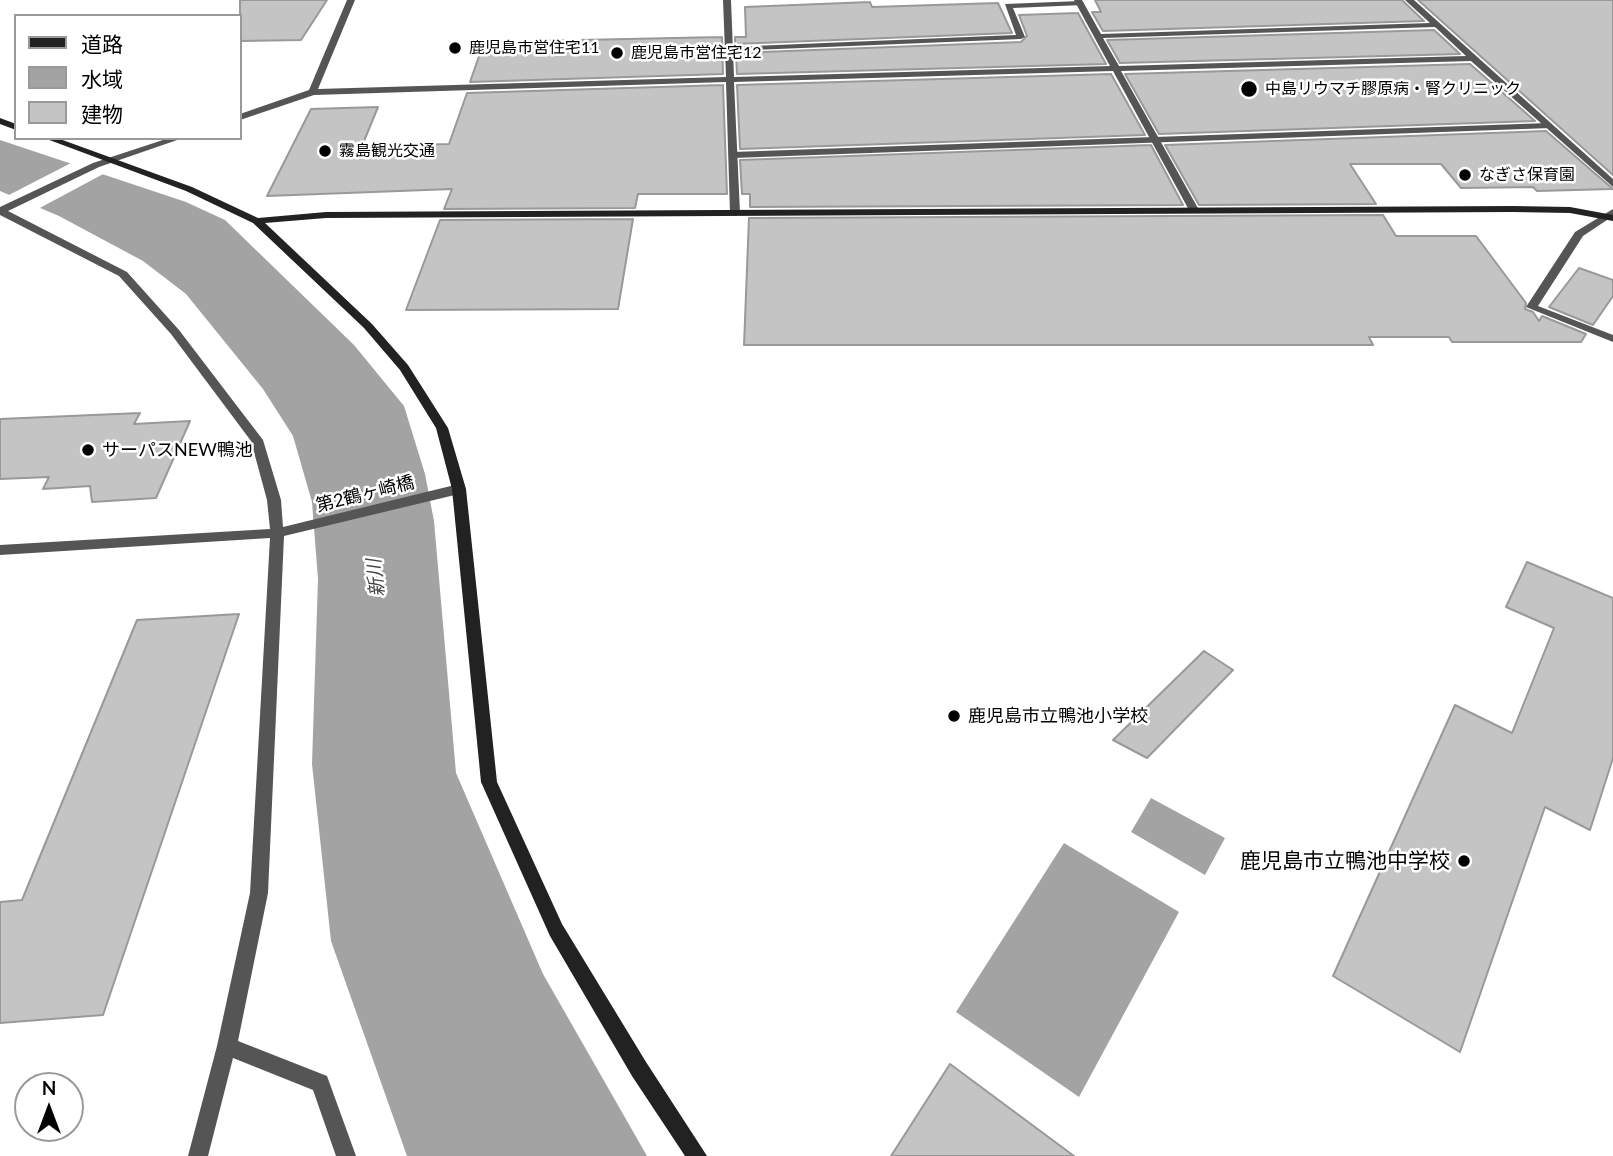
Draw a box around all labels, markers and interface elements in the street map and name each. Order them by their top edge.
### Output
legend [14,14,242,140]
text: 道路 [81,31,123,56]
place label: 鹿児島市営住宅11 [469,38,600,58]
marker: 鹿児島市営住宅11 [447,40,463,56]
place label: 鹿児島市営住宅12 [631,43,762,63]
marker: 鹿児島市営住宅12 [609,45,625,61]
text: 水域 [81,66,123,91]
marker: 中島リウマチ膠原病・腎クリニック [1239,79,1259,99]
place label: 中島リウマチ膠原病・腎クリニック [1265,79,1521,99]
text: 建物 [81,101,123,126]
place label: 霧島観光交通 [339,141,435,161]
marker: 霧島観光交通 [317,143,333,159]
place label: なぎさ保育園 [1479,165,1575,185]
marker: なぎさ保育園 [1457,167,1473,183]
place label: サーパスNEW鴨池 [102,439,253,461]
marker: サーパスNEW鴨池 [80,442,96,458]
street label: 第2鶴ヶ崎橋 [314,471,416,517]
water label: 新川 [363,558,389,598]
place label: 鹿児島市立鴨池小学校 [968,705,1148,727]
marker: 鹿児島市立鴨池小学校 [946,708,962,724]
place label: 鹿児島市立鴨池中学校 [1240,848,1450,874]
marker: 鹿児島市立鴨池中学校 [1456,853,1472,869]
north arrow [14,1072,84,1142]
text: N [42,1076,56,1099]

